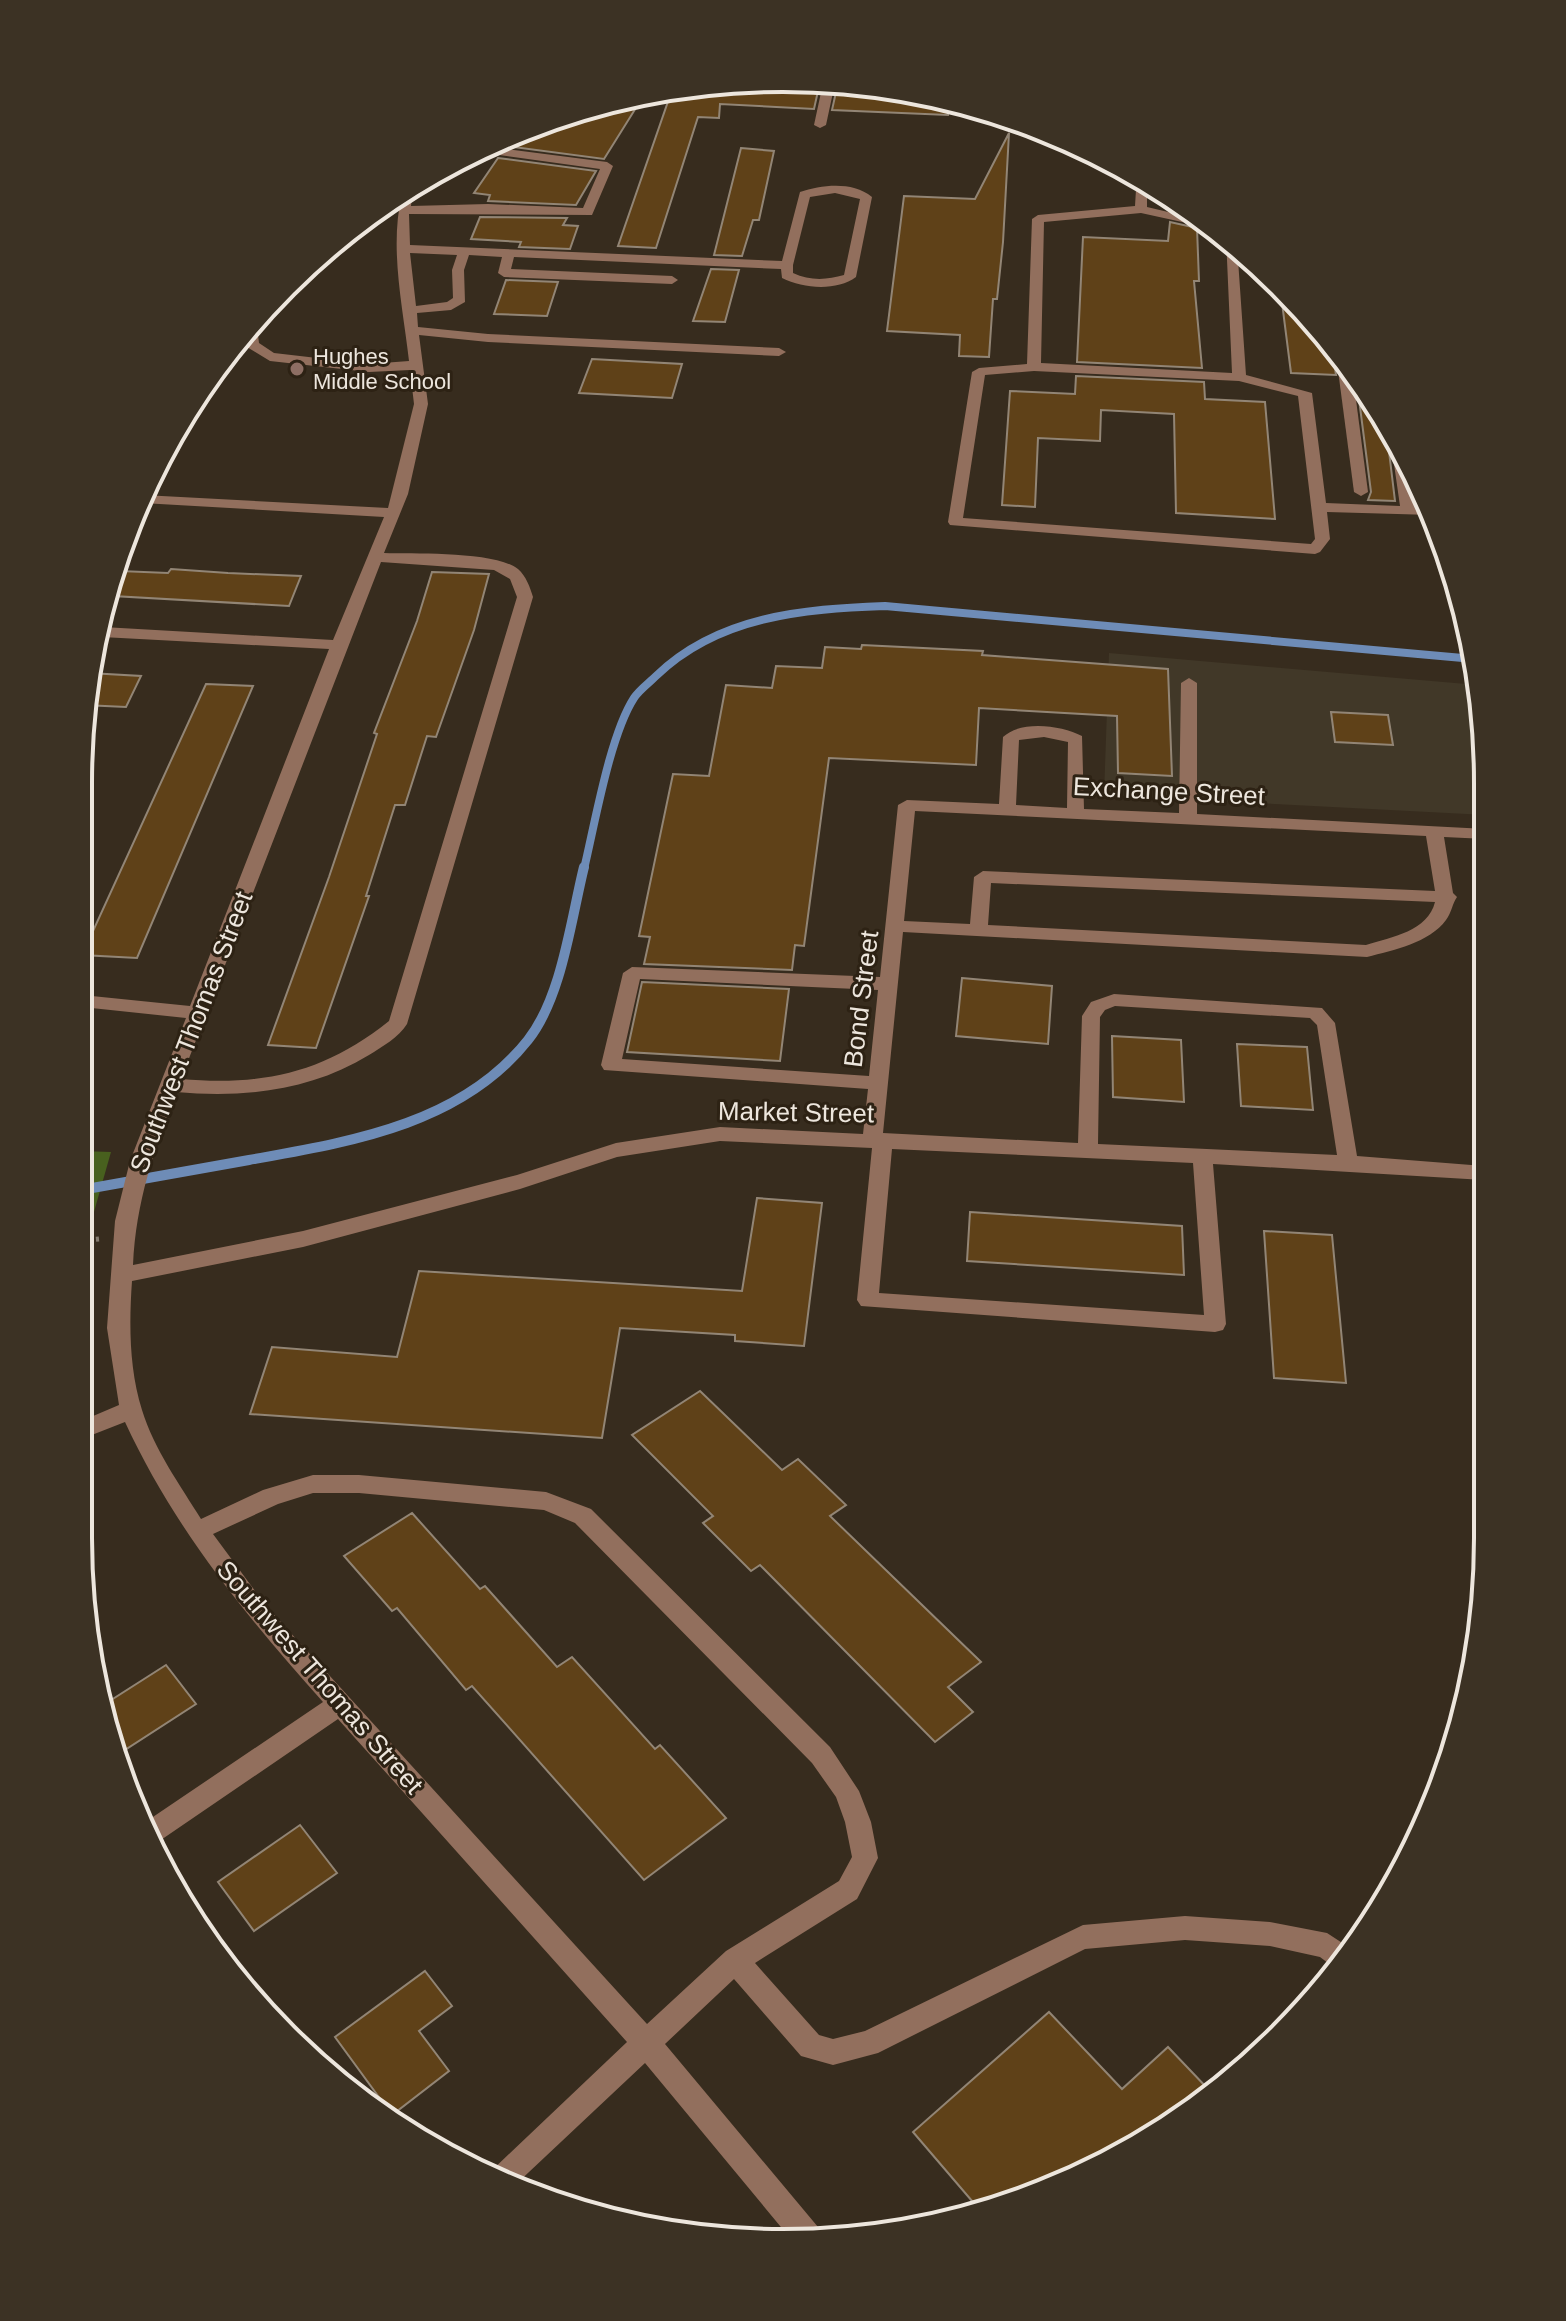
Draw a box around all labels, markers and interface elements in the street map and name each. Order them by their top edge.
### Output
place label: Hughes Middle School [313,344,451,394]
marker: Hughes Middle School [288,360,306,378]
street label: Exchange Street [1072,771,1267,811]
street label: Southwest Thomas Street [123,886,259,1177]
street label: Bond Street [838,928,884,1069]
street label: Market Street [718,1096,875,1128]
street label: Southwest Thomas Street [211,1554,430,1800]

